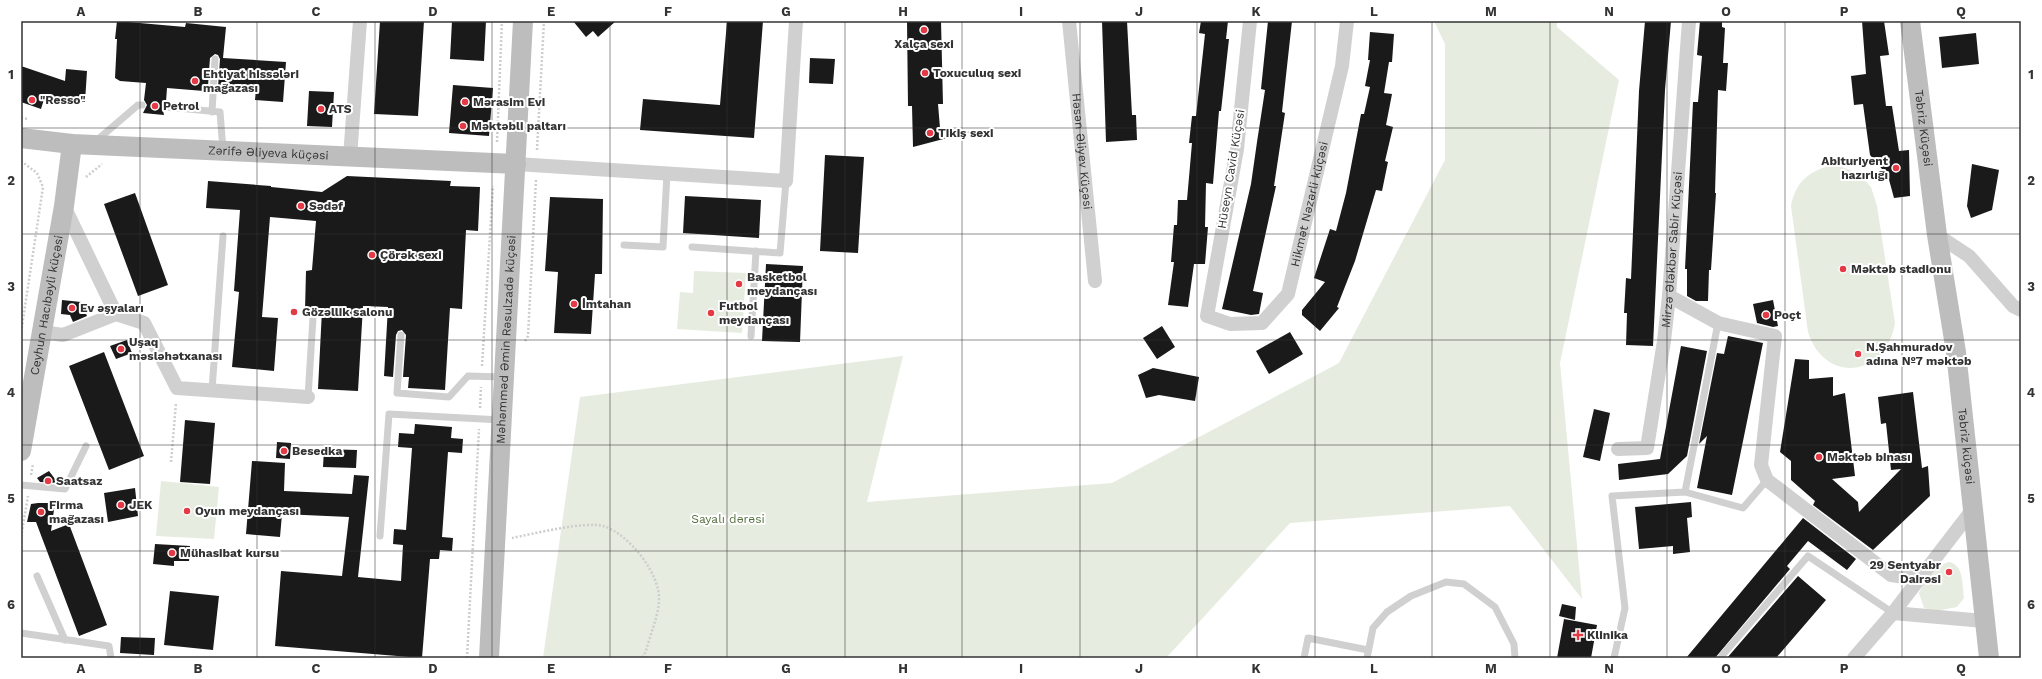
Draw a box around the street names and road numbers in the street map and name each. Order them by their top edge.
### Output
street label: Təbriz Küçəsi [1912,89,1935,167]
street label: Həsən Əliyev Küçəsi [1069,92,1095,210]
street label: Hüseyn Cavid Küçəsi [1215,108,1247,230]
street label: Hikmət Nəzərli küçəsi [1288,140,1331,268]
street label: Zərifə Əliyeva küçəsi [208,143,329,163]
street label: Mirzə Ələkbər Sabir Küçəsi [1659,171,1685,329]
street label: Ceyhun Hacıbəyli küçəsi [27,234,66,376]
street label: Məhəmməd Əmin Rəsulzadə küçəsi [493,235,519,444]
street label: Təbriz küçəsi [1955,407,1977,485]

